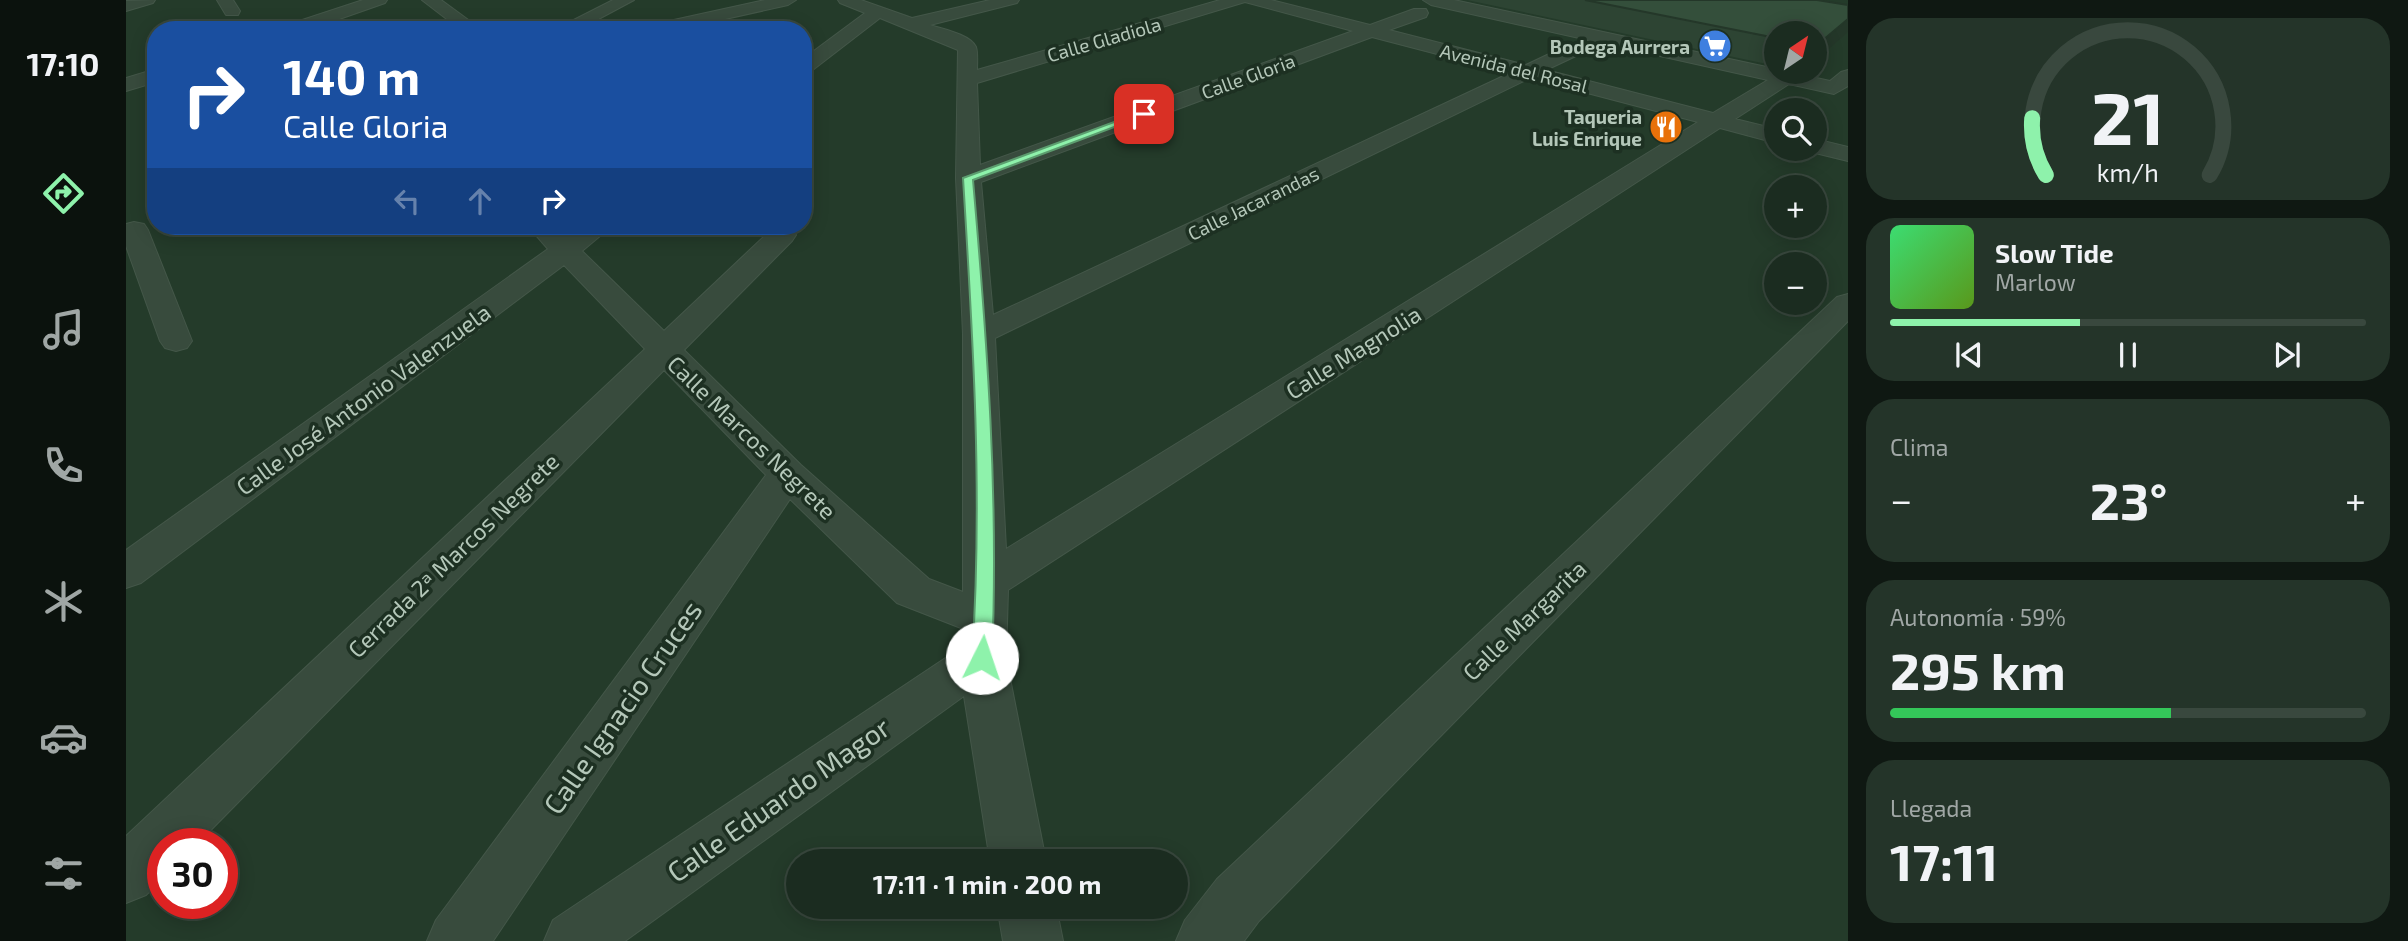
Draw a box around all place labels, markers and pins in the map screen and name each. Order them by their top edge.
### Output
supermarket icon: Bodega Aurrera [1696,27,1734,65]
place label: Bodega Aurrera [1550,35,1690,58]
pin [1114,84,1174,144]
place label: Taqueria Luis Enrique [1532,105,1642,150]
restaurant icon: Taqueria Luis Enrique [1647,108,1685,146]

